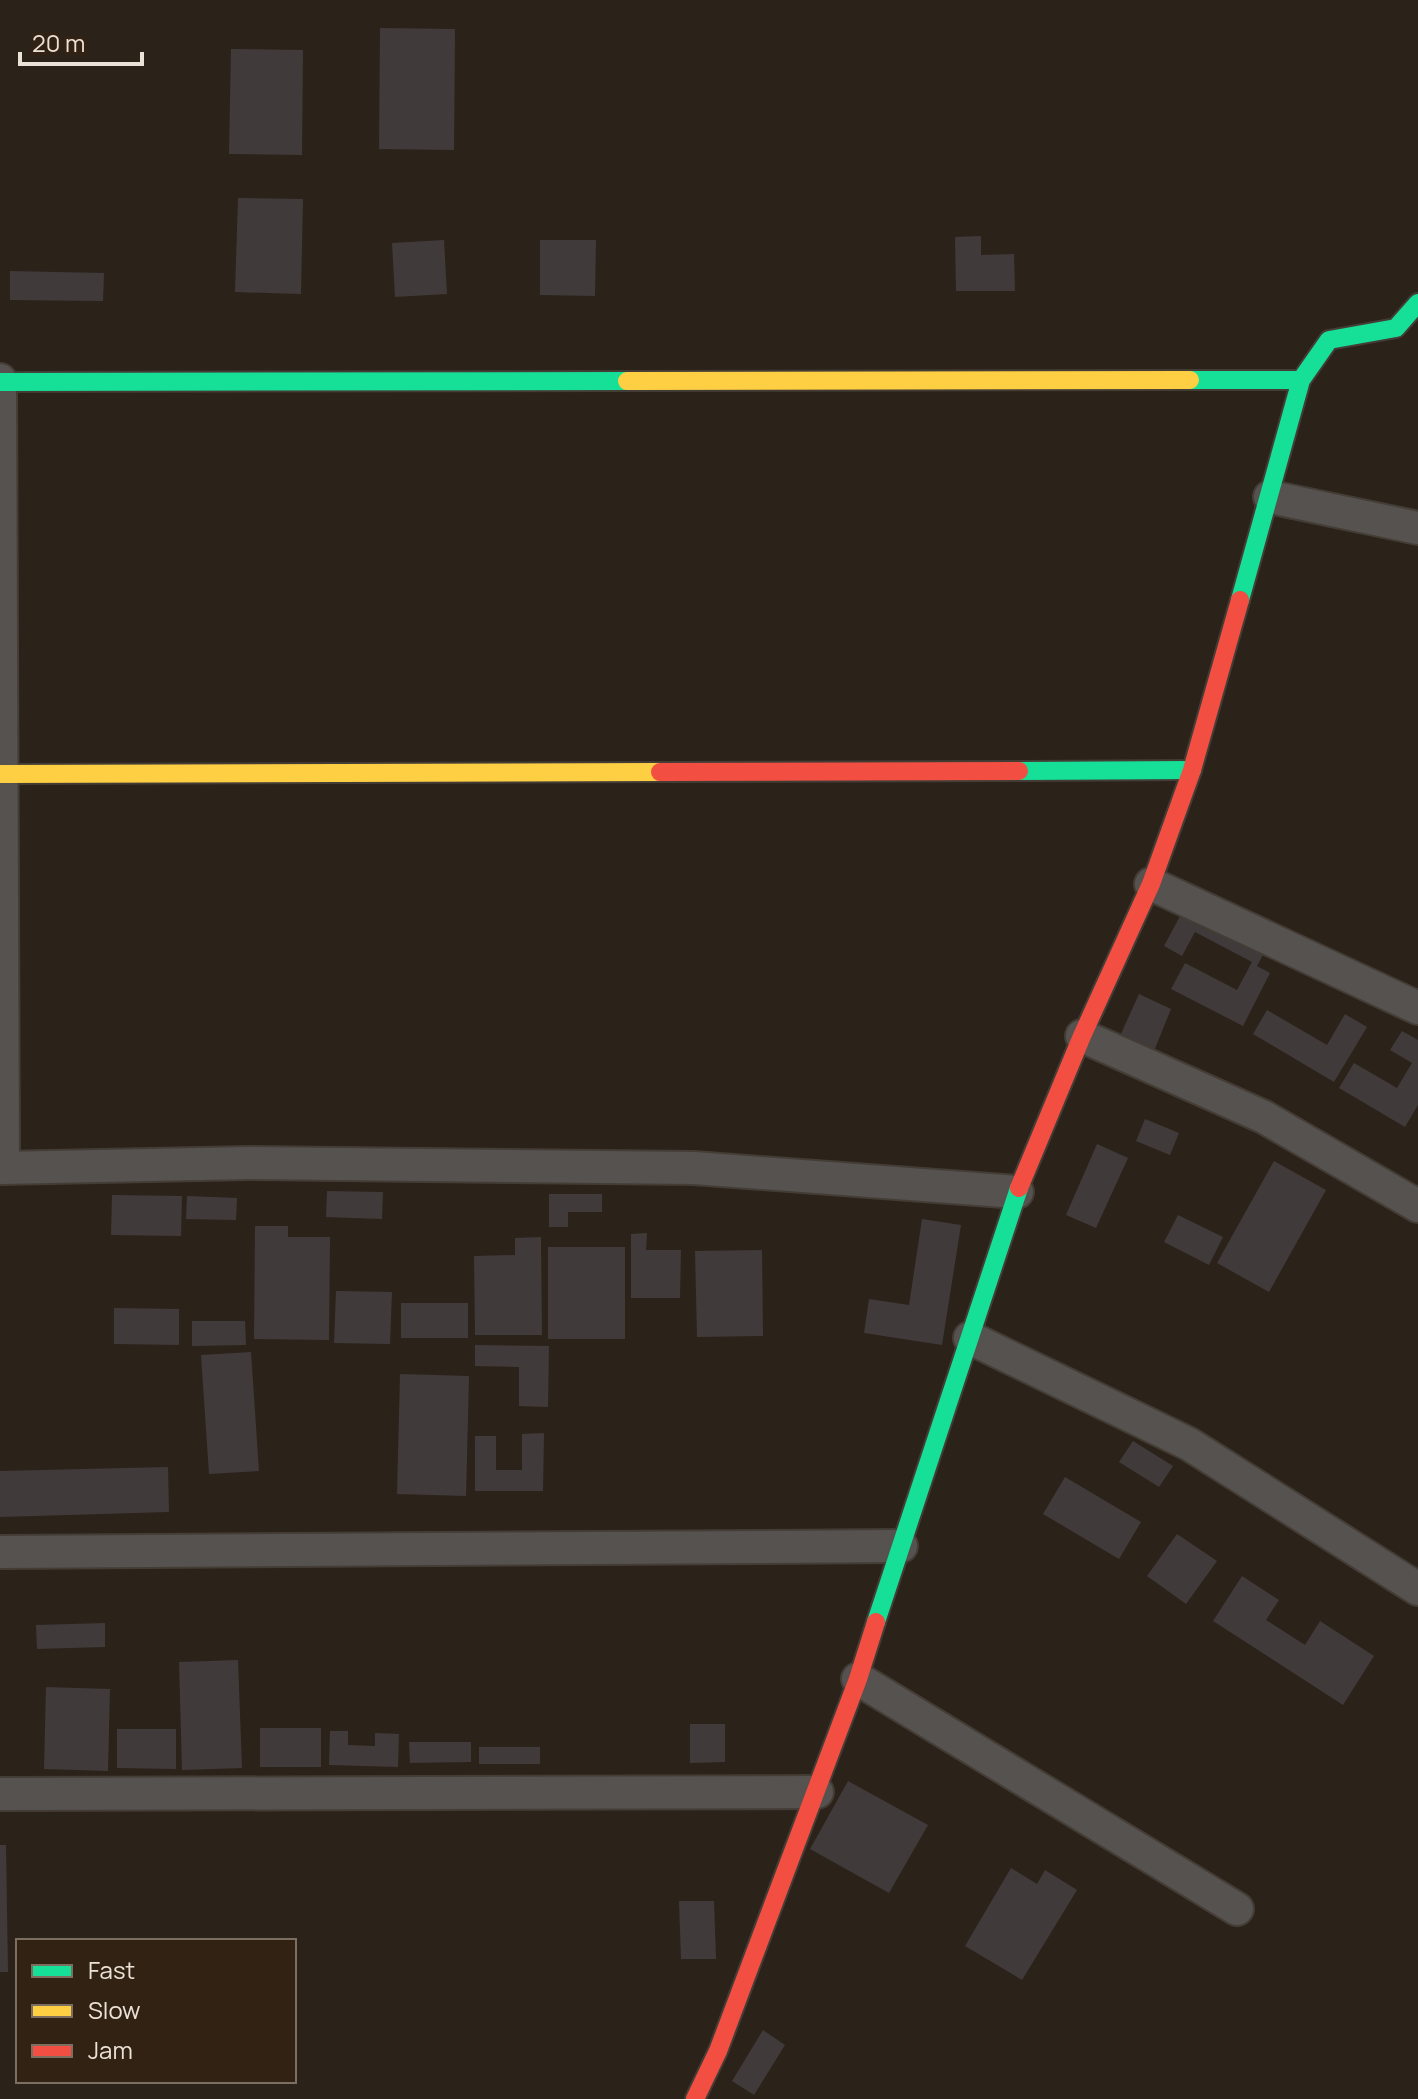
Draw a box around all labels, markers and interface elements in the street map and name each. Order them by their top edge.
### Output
scale bar [20,16,142,66]
text: 20 m [32,26,85,59]
legend [16,1939,296,2083]
text: Fast [88,1953,135,1986]
text: Slow [88,1993,141,2026]
text: Jam [88,2033,133,2066]

